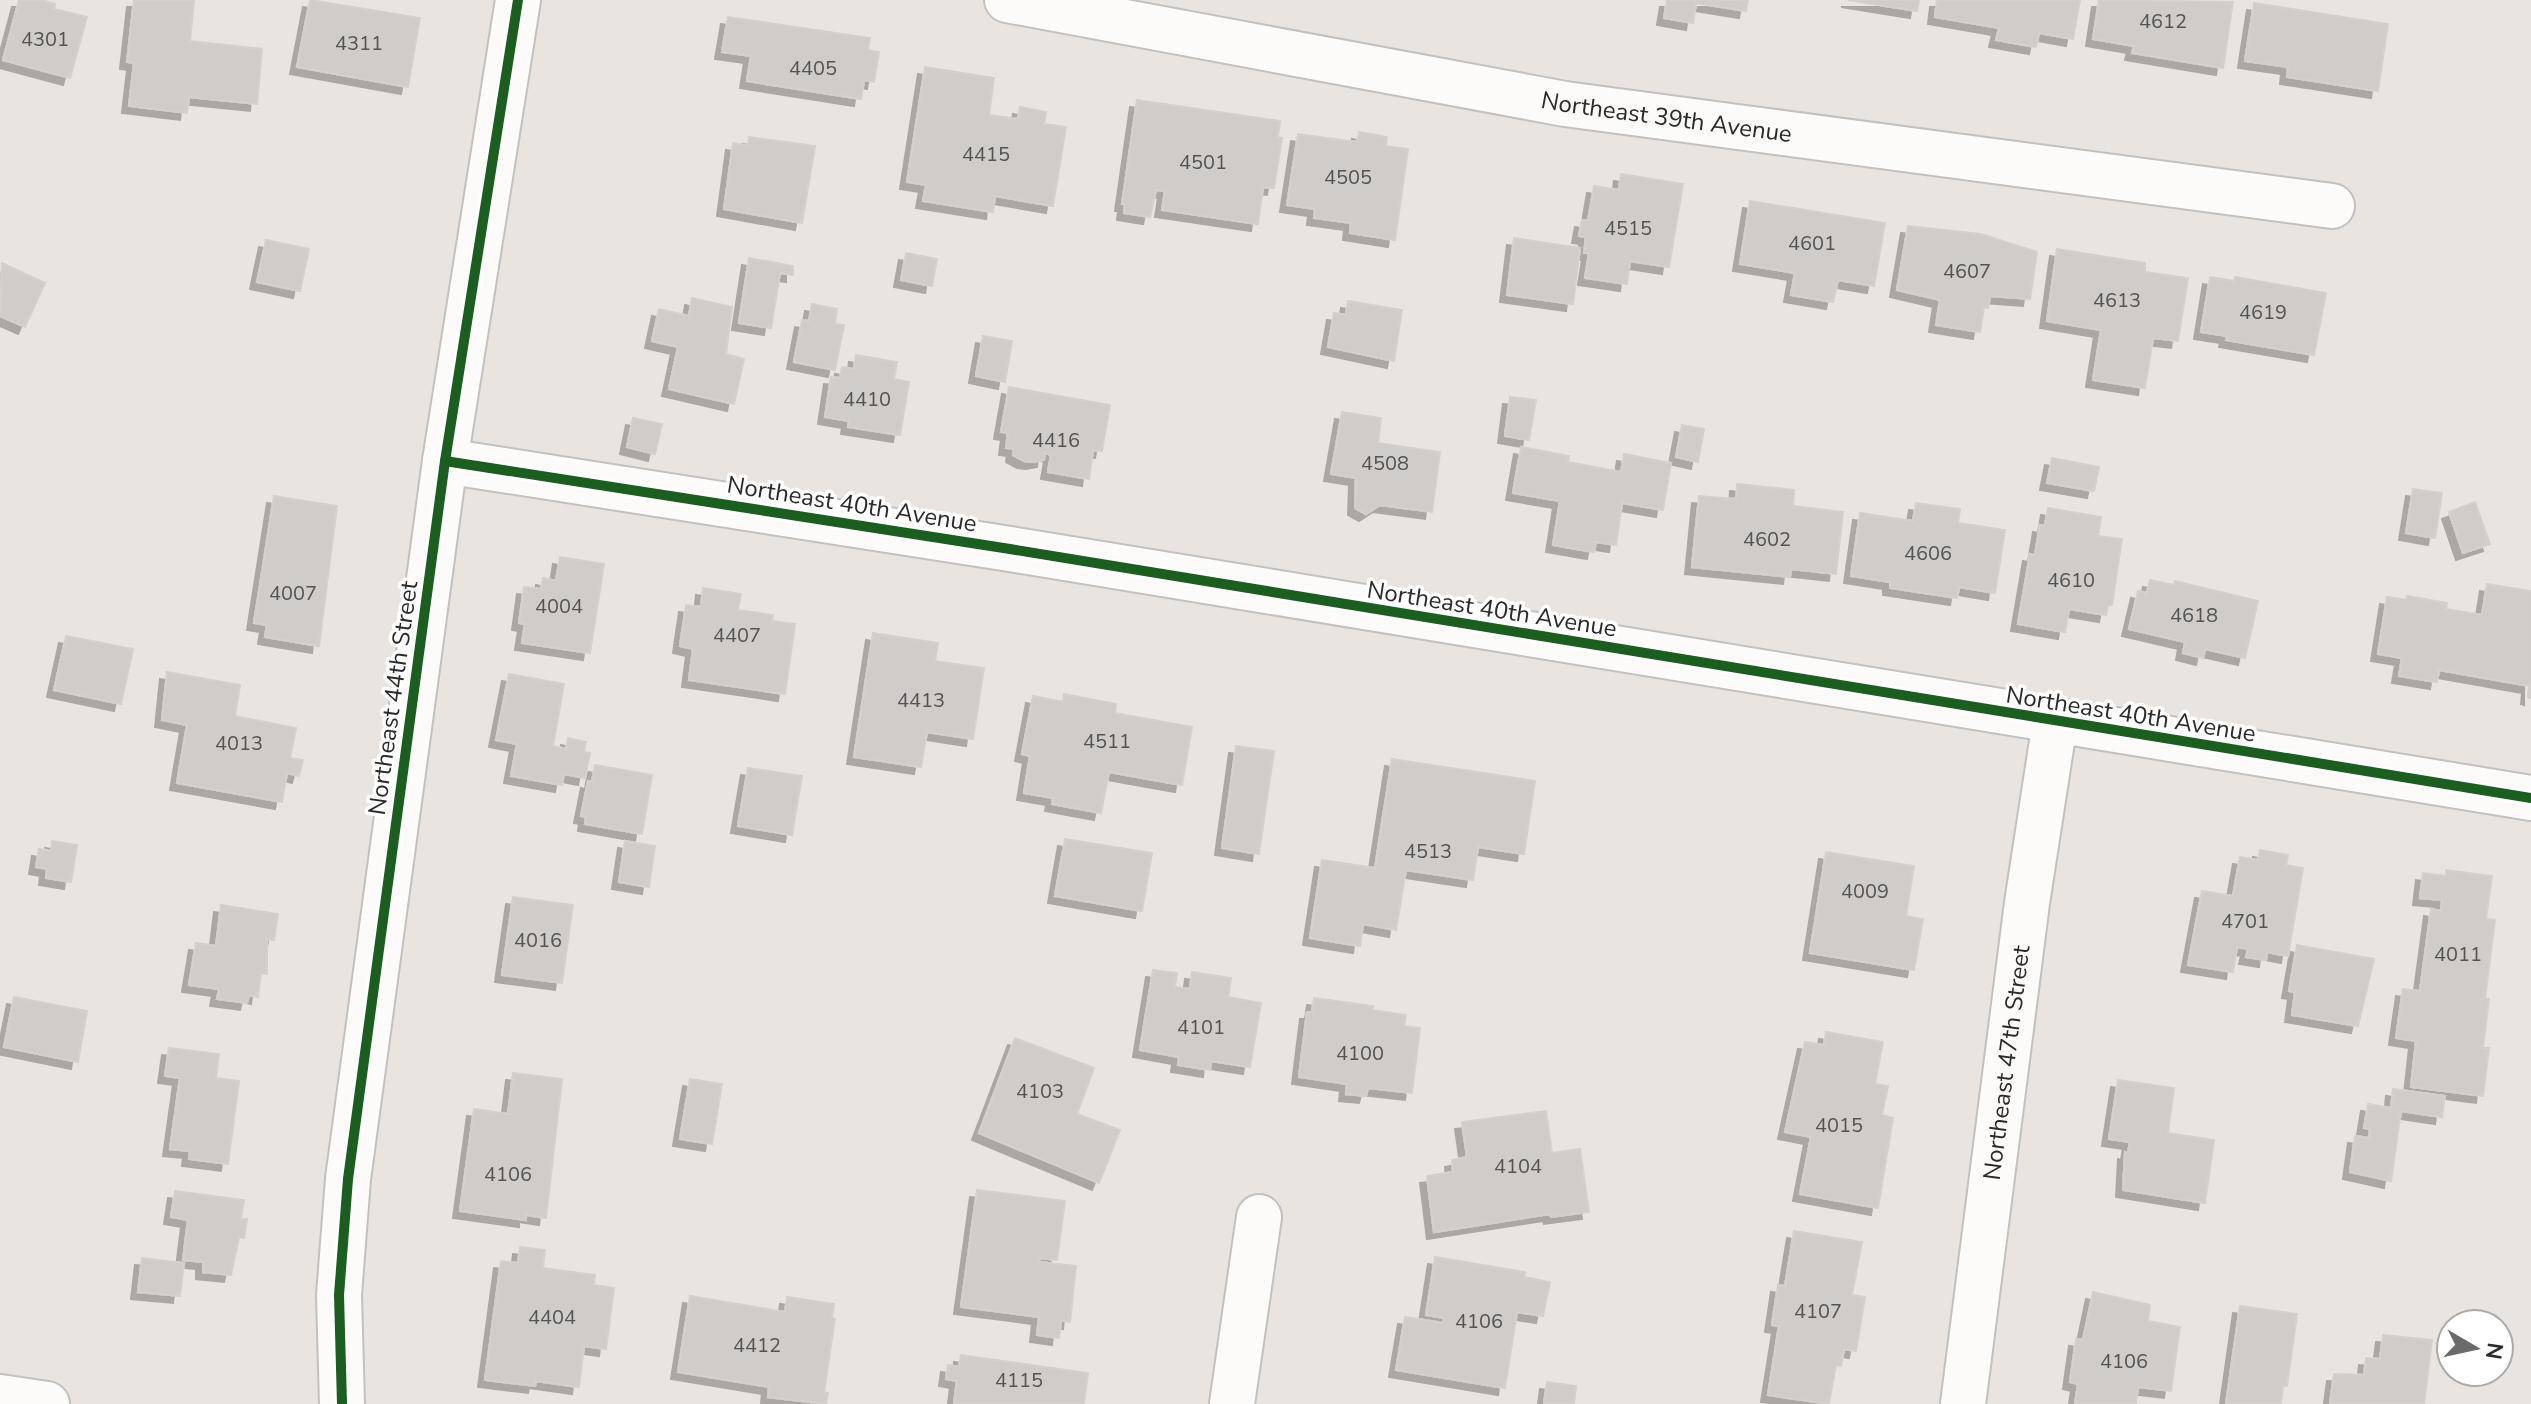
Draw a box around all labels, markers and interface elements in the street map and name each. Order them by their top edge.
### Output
house number: 4612 [2139,8,2187,35]
house number: 4301 [21,26,69,53]
house number: 4311 [335,30,383,57]
house number: 4405 [789,55,837,82]
street label: Northeast 39th Avenue [1539,84,1794,150]
house number: 4415 [962,141,1010,168]
house number: 4501 [1179,149,1227,176]
house number: 4505 [1324,164,1372,191]
house number: 4515 [1604,215,1652,242]
house number: 4601 [1788,230,1836,257]
house number: 4607 [1943,258,1991,285]
house number: 4613 [2093,287,2141,314]
house number: 4619 [2239,299,2287,326]
house number: 4410 [843,386,891,413]
house number: 4416 [1032,427,1080,454]
house number: 4508 [1361,450,1409,477]
street label: Northeast 40th Avenue [725,468,979,540]
house number: 4602 [1743,526,1791,553]
house number: 4606 [1904,540,1952,567]
house number: 4610 [2047,567,2095,594]
street label: Northeast 40th Avenue [1365,573,1619,645]
street label: Northeast 44th Street [361,578,425,817]
house number: 4007 [269,580,317,607]
house number: 4004 [535,593,583,620]
house number: 4618 [2170,602,2218,629]
house number: 4407 [713,622,761,649]
street label: Northeast 40th Avenue [2004,678,2258,750]
house number: 4413 [897,687,945,714]
house number: 4511 [1083,728,1131,755]
house number: 4013 [215,730,263,757]
house number: 4513 [1404,838,1452,865]
house number: 4009 [1841,878,1889,905]
house number: 4701 [2221,908,2269,935]
house number: 4016 [514,927,562,954]
house number: 4011 [2434,941,2482,968]
street label: Northeast 47th Street [1976,943,2038,1182]
house number: 4101 [1177,1014,1225,1041]
house number: 4100 [1336,1040,1384,1067]
house number: 4103 [1016,1078,1064,1105]
house number: 4015 [1815,1112,1863,1139]
house number: 4104 [1494,1153,1542,1180]
house number: 4106 [484,1161,532,1188]
house number: 4107 [1794,1298,1842,1325]
house number: 4404 [528,1304,576,1331]
house number: 4106 [1455,1308,1503,1335]
north arrow [2435,1308,2515,1388]
house number: 4412 [733,1332,781,1359]
text: N [2478,1340,2510,1361]
house number: 4106 [2100,1348,2148,1375]
house number: 4115 [995,1367,1043,1394]

